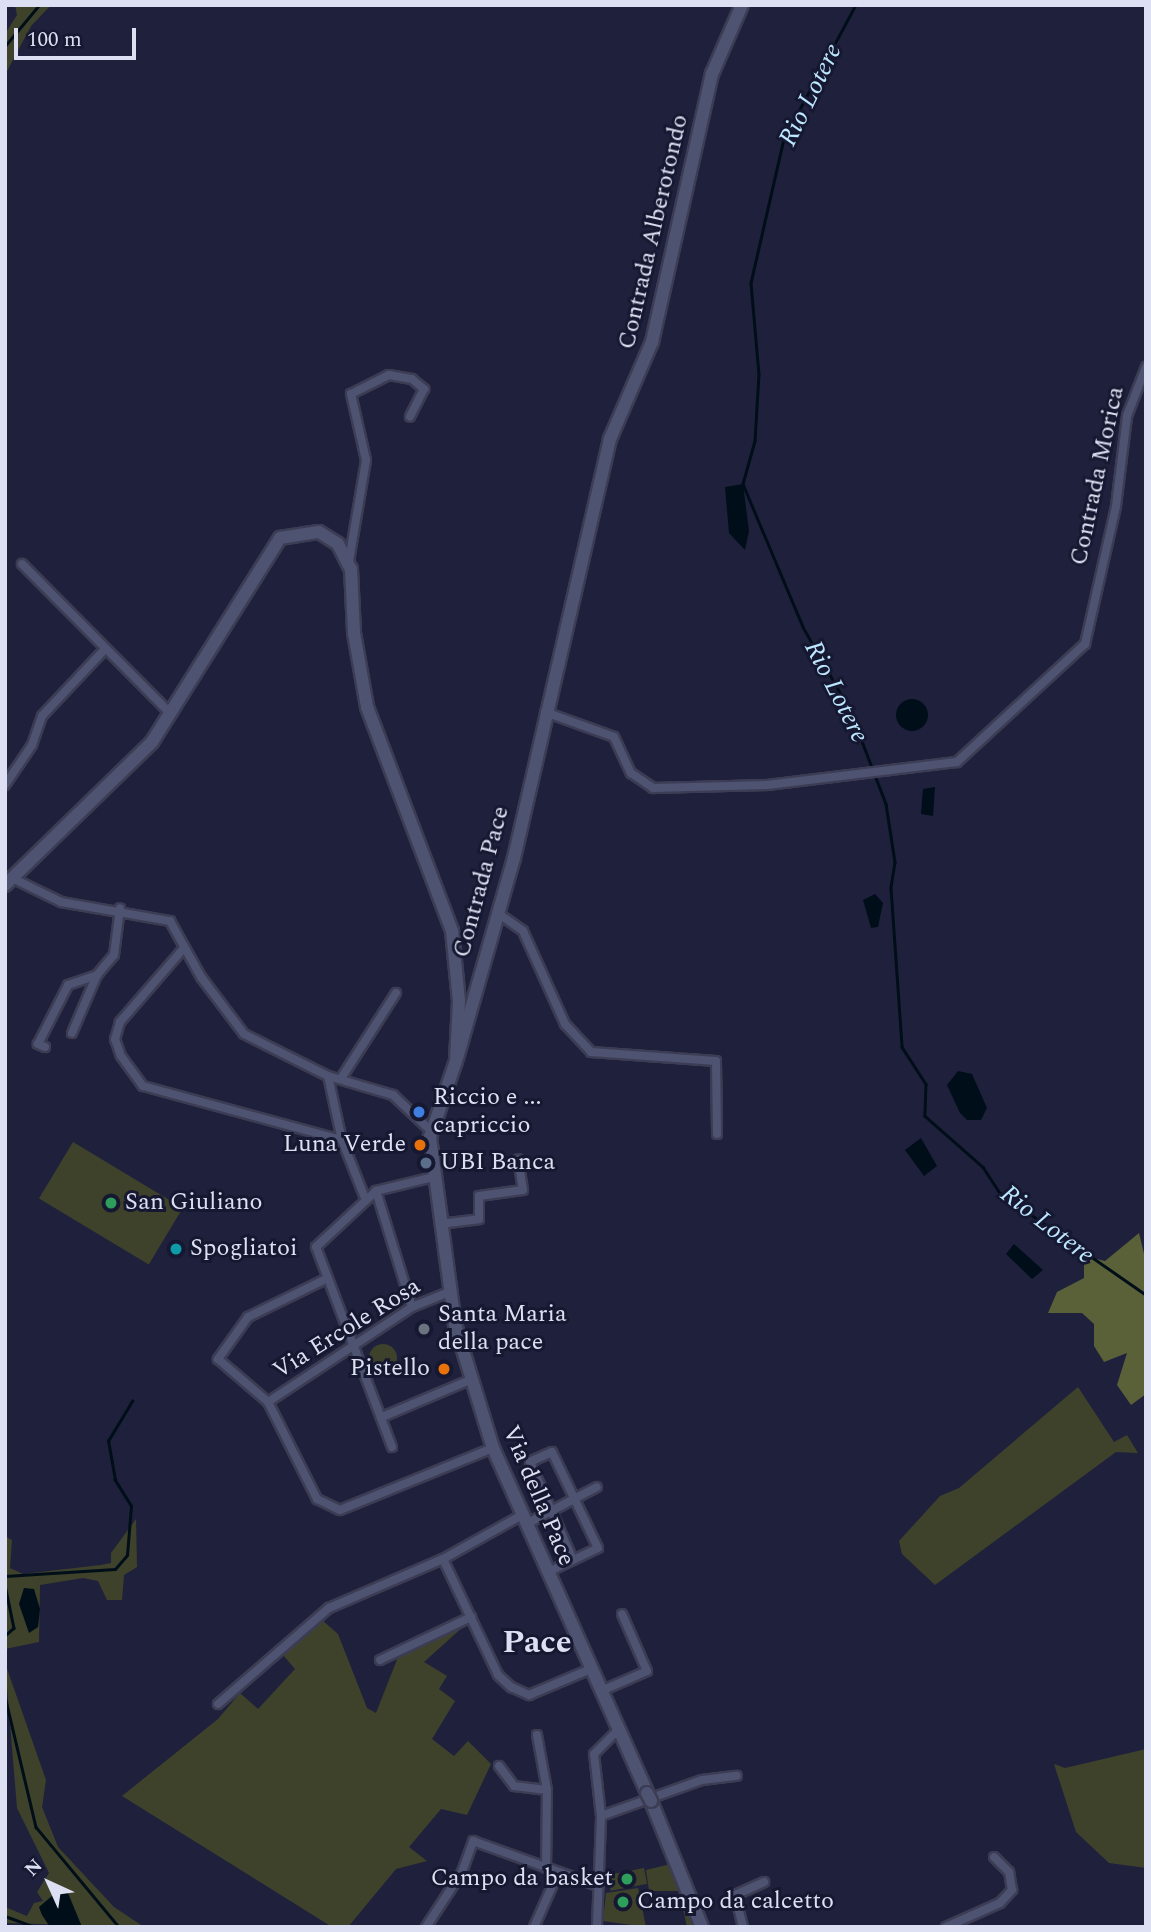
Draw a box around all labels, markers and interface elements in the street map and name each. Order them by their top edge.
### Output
scale bar [18,14,140,58]
text: 100 m [27,24,82,56]
water label: Rio Lotere [773,38,849,152]
street label: Contrada Alberotondo [613,112,695,352]
street label: Contrada Morica [1065,384,1131,568]
water label: Rio Lotere [797,636,875,748]
street label: Contrada Pace [448,803,516,961]
place label: Riccio e ... capriccio [433,1084,541,1140]
marker: Riccio e ... capriccio [411,1104,427,1120]
place label: Luna Verde [283,1131,406,1159]
marker: Luna Verde [412,1137,428,1153]
place label: UBI Banca [440,1149,555,1177]
marker: UBI Banca [418,1155,434,1171]
water label: Rio Lotere [994,1179,1100,1271]
place label: San Giuliano [125,1189,263,1217]
marker: San Giuliano [103,1195,119,1211]
place label: Spogliatoi [190,1235,298,1263]
marker: Spogliatoi [168,1241,184,1257]
street label: Via Ercole Rosa [268,1272,426,1386]
place label: Santa Maria della pace [438,1301,567,1357]
marker: Santa Maria della pace [416,1321,432,1337]
place label: Pistello [350,1355,430,1383]
marker: Pistello [436,1361,452,1377]
street label: Via della Pace [496,1422,580,1570]
district label: Pace [502,1624,572,1662]
north arrow [14,1848,84,1918]
text: N [18,1852,50,1884]
place label: Campo da basket [431,1865,613,1893]
marker: Campo da basket [619,1871,635,1887]
place label: Campo da calcetto [637,1888,834,1916]
marker: Campo da calcetto [615,1894,631,1910]

